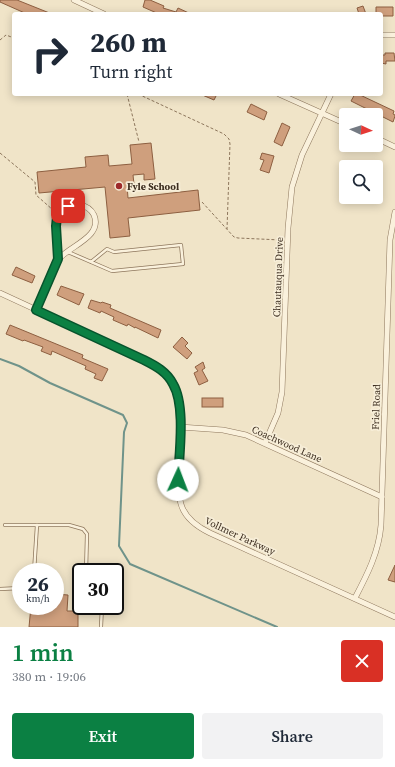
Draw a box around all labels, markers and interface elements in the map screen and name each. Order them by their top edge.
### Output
text: 260 m [90,23,167,61]
icon: right [24,28,76,80]
text: Turn right [90,59,172,84]
north arrow [339,108,383,152]
map controls [339,108,383,204]
button: search [339,160,383,204]
place label: Fyle School [127,180,179,193]
marker: Fyle School [114,181,124,191]
pin [51,189,85,223]
icon: arrive [57,195,79,217]
street label: Chautauqua Drive [270,237,286,317]
street label: Friel Road [369,384,383,430]
street label: Coachwood Lane [250,423,324,465]
position arrow [157,459,199,501]
street label: Vollmer Parkway [203,514,278,558]
speed limit sign: 30 [72,563,124,615]
text: 26 [27,570,49,598]
text: km/h [26,592,50,605]
text: 1 min [12,636,74,669]
button: close [341,640,383,682]
text: 380 m · 19:06 [12,668,86,685]
button: Exit [12,713,194,759]
button: Share [202,713,383,759]

